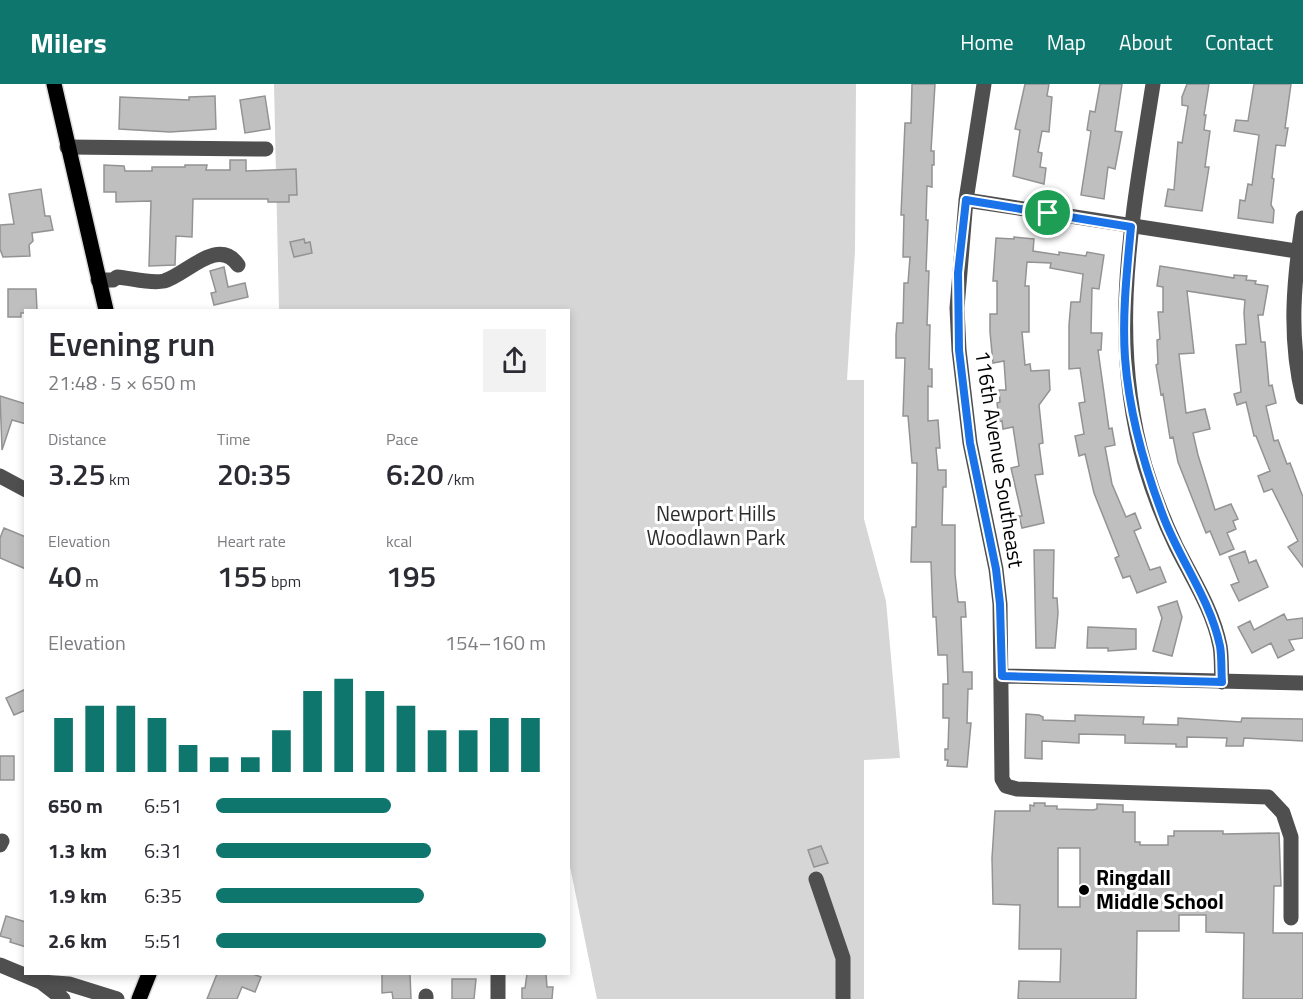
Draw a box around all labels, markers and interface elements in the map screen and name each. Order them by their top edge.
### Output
text: Milers [30,21,107,64]
text: Home [960,26,1014,58]
text: Map [1047,26,1086,58]
text: About [1119,26,1172,58]
text: Contact [1205,26,1273,58]
pin [1022,187,1073,238]
icon: arrive [1031,196,1064,229]
text: Evening run [48,319,215,369]
button: share [483,329,546,392]
street label: 116th Avenue Southeast [967,348,1033,570]
text: 21:48 · 5 × 650 m [48,367,196,398]
text: Distance [48,427,106,451]
text: Time [217,427,250,451]
text: Pace [386,427,418,451]
text: 3.25 [48,451,106,497]
text: 20:35 [217,451,291,497]
text: 6:20 [386,451,444,497]
text: km [106,467,130,491]
text: /km [444,467,475,491]
park label: Newport Hills Woodlawn Park [647,497,785,553]
text: Elevation [48,529,110,553]
text: Heart rate [217,529,286,553]
text: kcal [386,529,412,553]
text: 40 [48,553,82,599]
text: 155 [217,553,267,599]
text: 195 [386,553,436,599]
text: m [82,569,99,593]
text: bpm [267,569,301,593]
text: Elevation [48,627,126,658]
text: 154–160 m [445,627,546,658]
text: 650 m [48,790,103,821]
text: 6:51 [144,790,182,821]
text: 1.3 km [48,835,107,866]
text: 6:31 [144,835,182,866]
place label: Ringdall Middle School [1096,861,1224,917]
text: 1.9 km [48,880,107,911]
text: 6:35 [144,880,182,911]
marker: Ringdall Middle School [1077,883,1091,897]
text: 2.6 km [48,925,107,956]
text: 5:51 [144,925,182,956]

